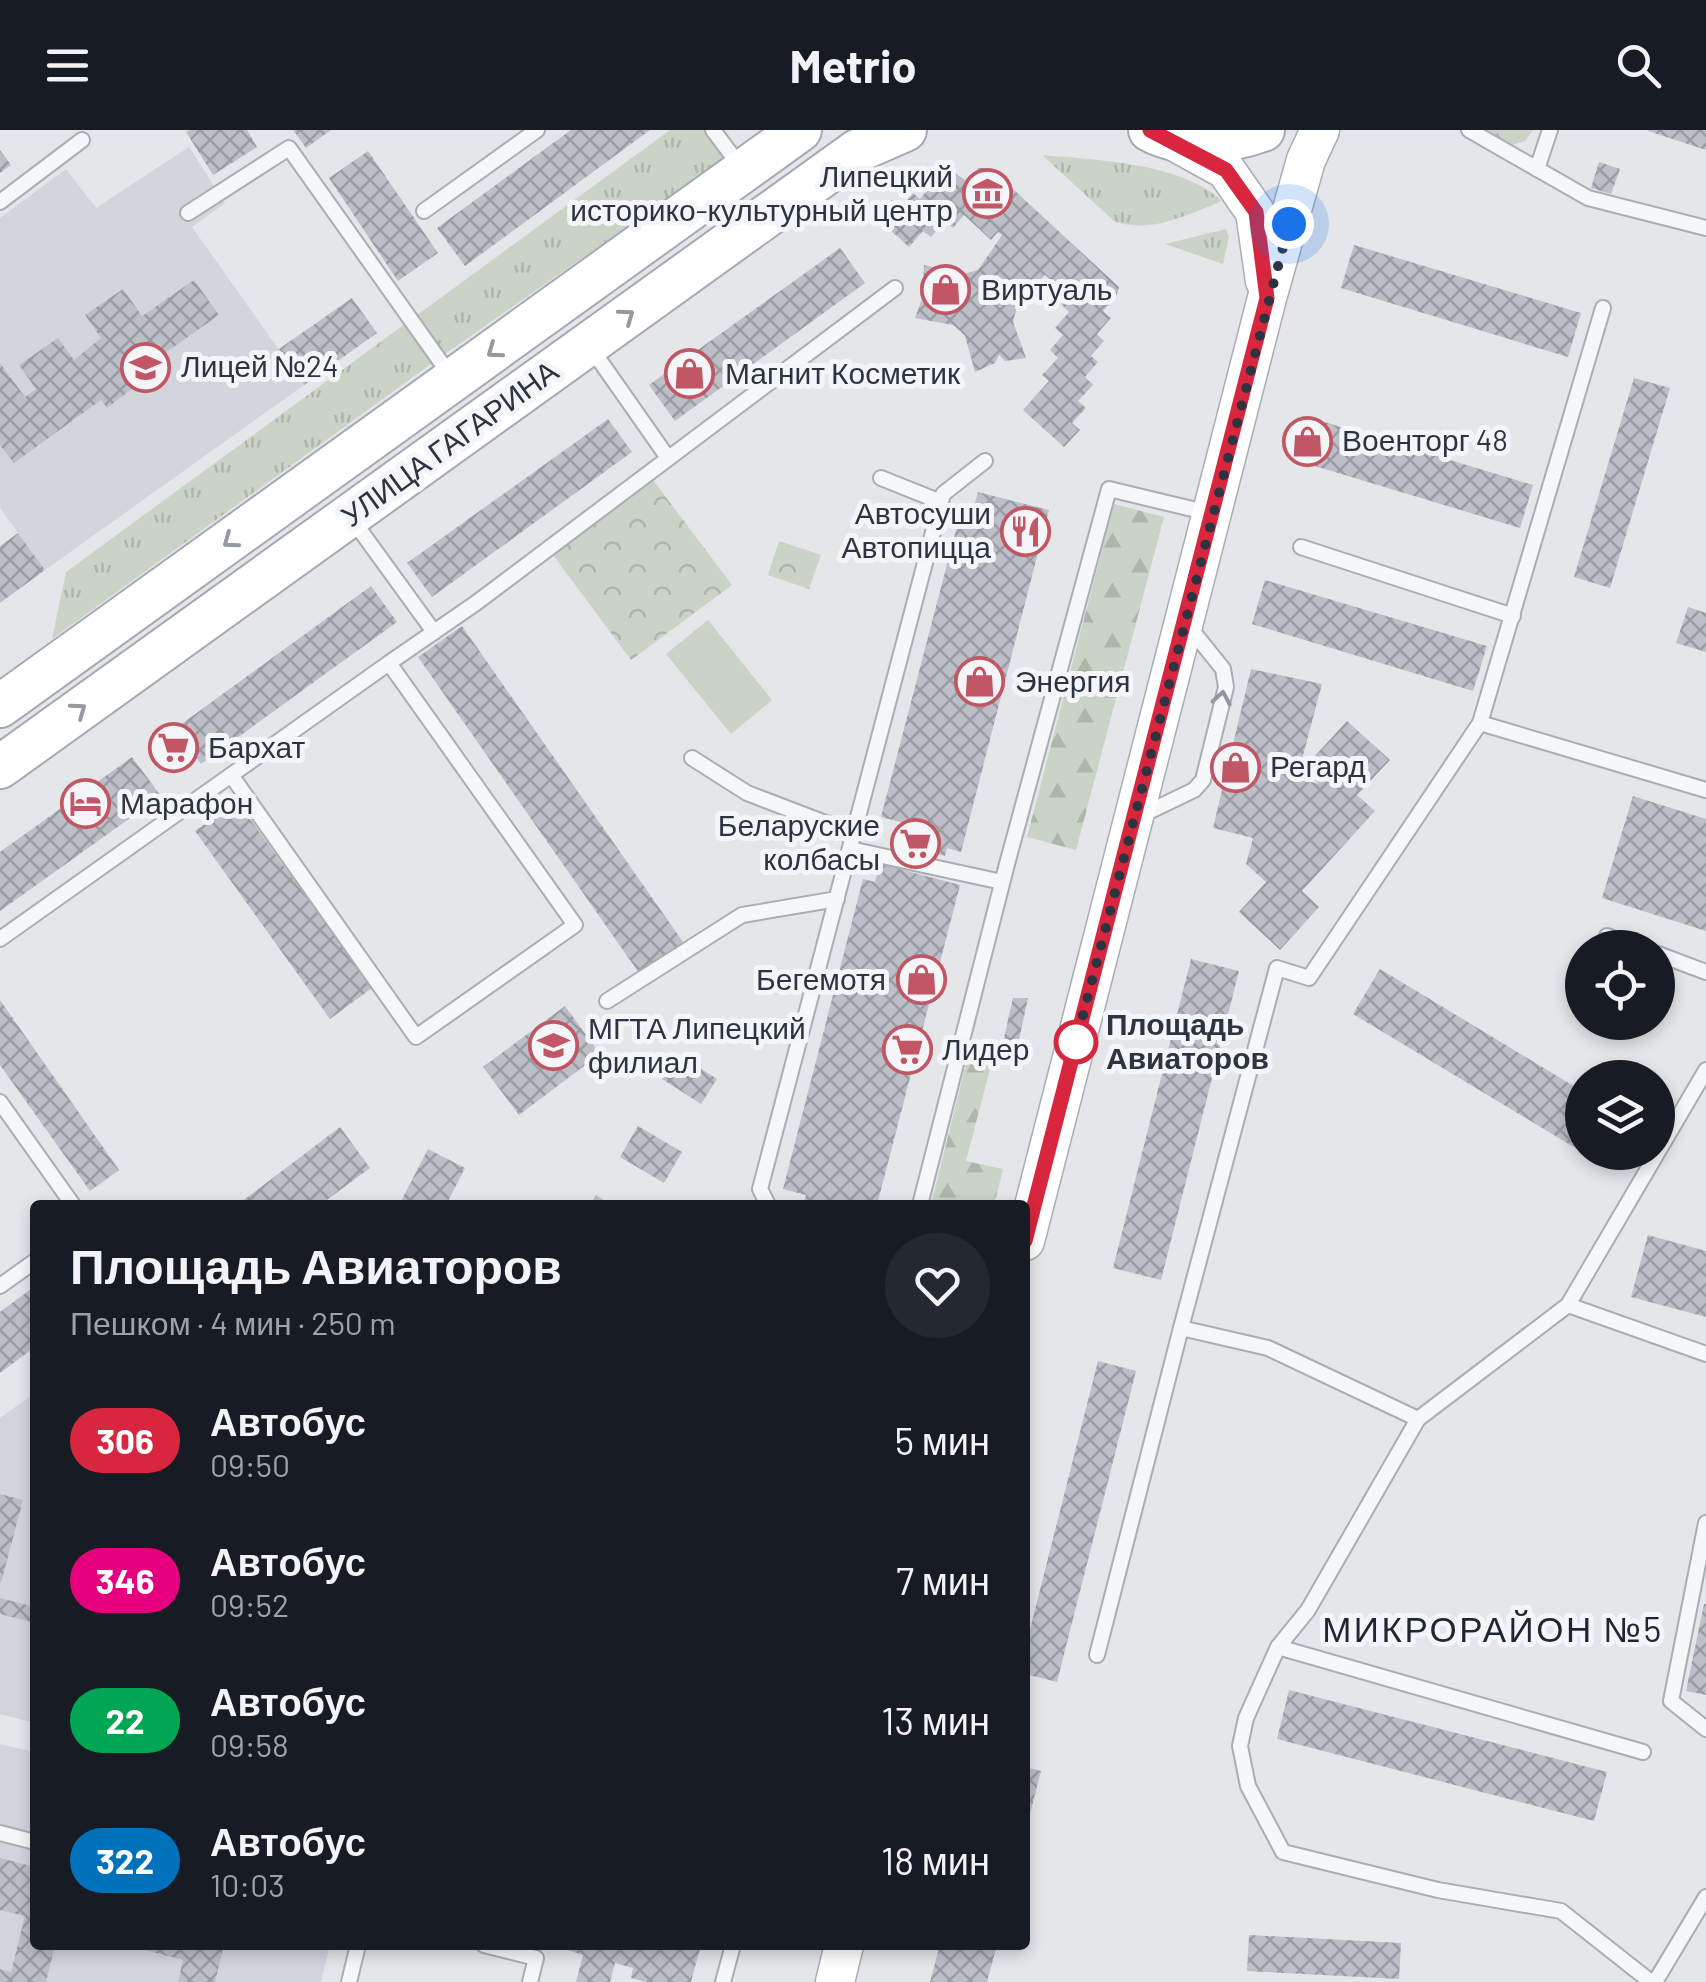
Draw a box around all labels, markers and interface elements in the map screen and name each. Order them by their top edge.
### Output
icon: menu [40,38,95,93]
text: Metrio [789,38,917,92]
icon: search [1611,38,1666,93]
place label: Липецкий историко-культурный центр [570,157,953,227]
museum icon: Липецкий историко-культурный центр [962,168,1014,220]
your location [1264,199,1314,249]
shop icon: Виртуаль [920,264,972,316]
place label: Виртуаль [981,270,1112,306]
one-way arrow [616,310,635,328]
one-way arrow [487,339,505,357]
school or university icon: Лицей №24 [120,341,172,393]
place label: Лицей №24 [181,347,339,383]
shop icon: Магнит Косметик [664,348,716,400]
street label: УЛИЦА ГАГАРИНА [333,352,564,533]
place label: Магнит Косметик [725,354,961,390]
shop icon: Военторг 48 [1281,415,1333,467]
place label: Военторг 48 [1342,421,1508,457]
place label: Автосуши Автопицца [842,494,991,564]
restaurant icon: Автосуши Автопицца [1000,505,1052,557]
one-way arrow [223,529,241,546]
shop icon: Энергия [954,656,1006,708]
place label: Энергия [1015,662,1130,698]
one-way arrow [1211,690,1232,706]
one-way arrow [68,704,86,722]
supermarket icon: Бархат [147,722,199,774]
place label: Бархат [208,728,305,764]
shop icon: Регард [1209,741,1261,793]
place label: Регард [1270,747,1366,783]
hotel icon: Марафон [59,778,111,830]
place label: Марафон [120,784,253,820]
place label: Беларуские колбасы [718,806,880,876]
supermarket icon: Беларуские колбасы [889,817,941,869]
map controls [1565,930,1675,1170]
button: locate [1565,930,1675,1040]
shop icon: Бегемотя [895,954,947,1006]
place label: Бегемотя [756,960,886,996]
place label: Площадь Авиаторов [1106,1005,1269,1075]
place label: МГТА Липецкий филиал [588,1009,806,1079]
school or university icon: МГТА Липецкий филиал [527,1020,579,1072]
marker: Площадь Авиаторов [1055,1021,1097,1063]
supermarket icon: Лидер [881,1024,933,1076]
place label: Лидер [942,1030,1029,1066]
button: layers [1565,1060,1675,1170]
button: heart [885,1233,990,1338]
text: Площадь Авиаторов [70,1236,562,1294]
text: Пешком · 4 мин · 250 m [70,1303,396,1341]
text: Автобус [210,1398,366,1444]
text: 5 мин [895,1417,990,1463]
text: 306 [96,1419,154,1461]
text: 09:50 [210,1445,290,1483]
text: Автобус [210,1538,366,1584]
text: 7 мин [896,1557,990,1603]
text: 346 [96,1559,154,1601]
text: 09:52 [210,1585,289,1623]
district label: МИКРОРАЙОН №5 [1322,1607,1664,1649]
text: Автобус [210,1678,366,1724]
text: 13 мин [881,1697,990,1743]
text: 22 [105,1699,145,1741]
text: 09:58 [210,1725,289,1763]
text: Автобус [210,1818,366,1864]
text: 18 мин [881,1837,990,1883]
text: 322 [96,1839,154,1881]
text: 10:03 [210,1865,285,1903]

